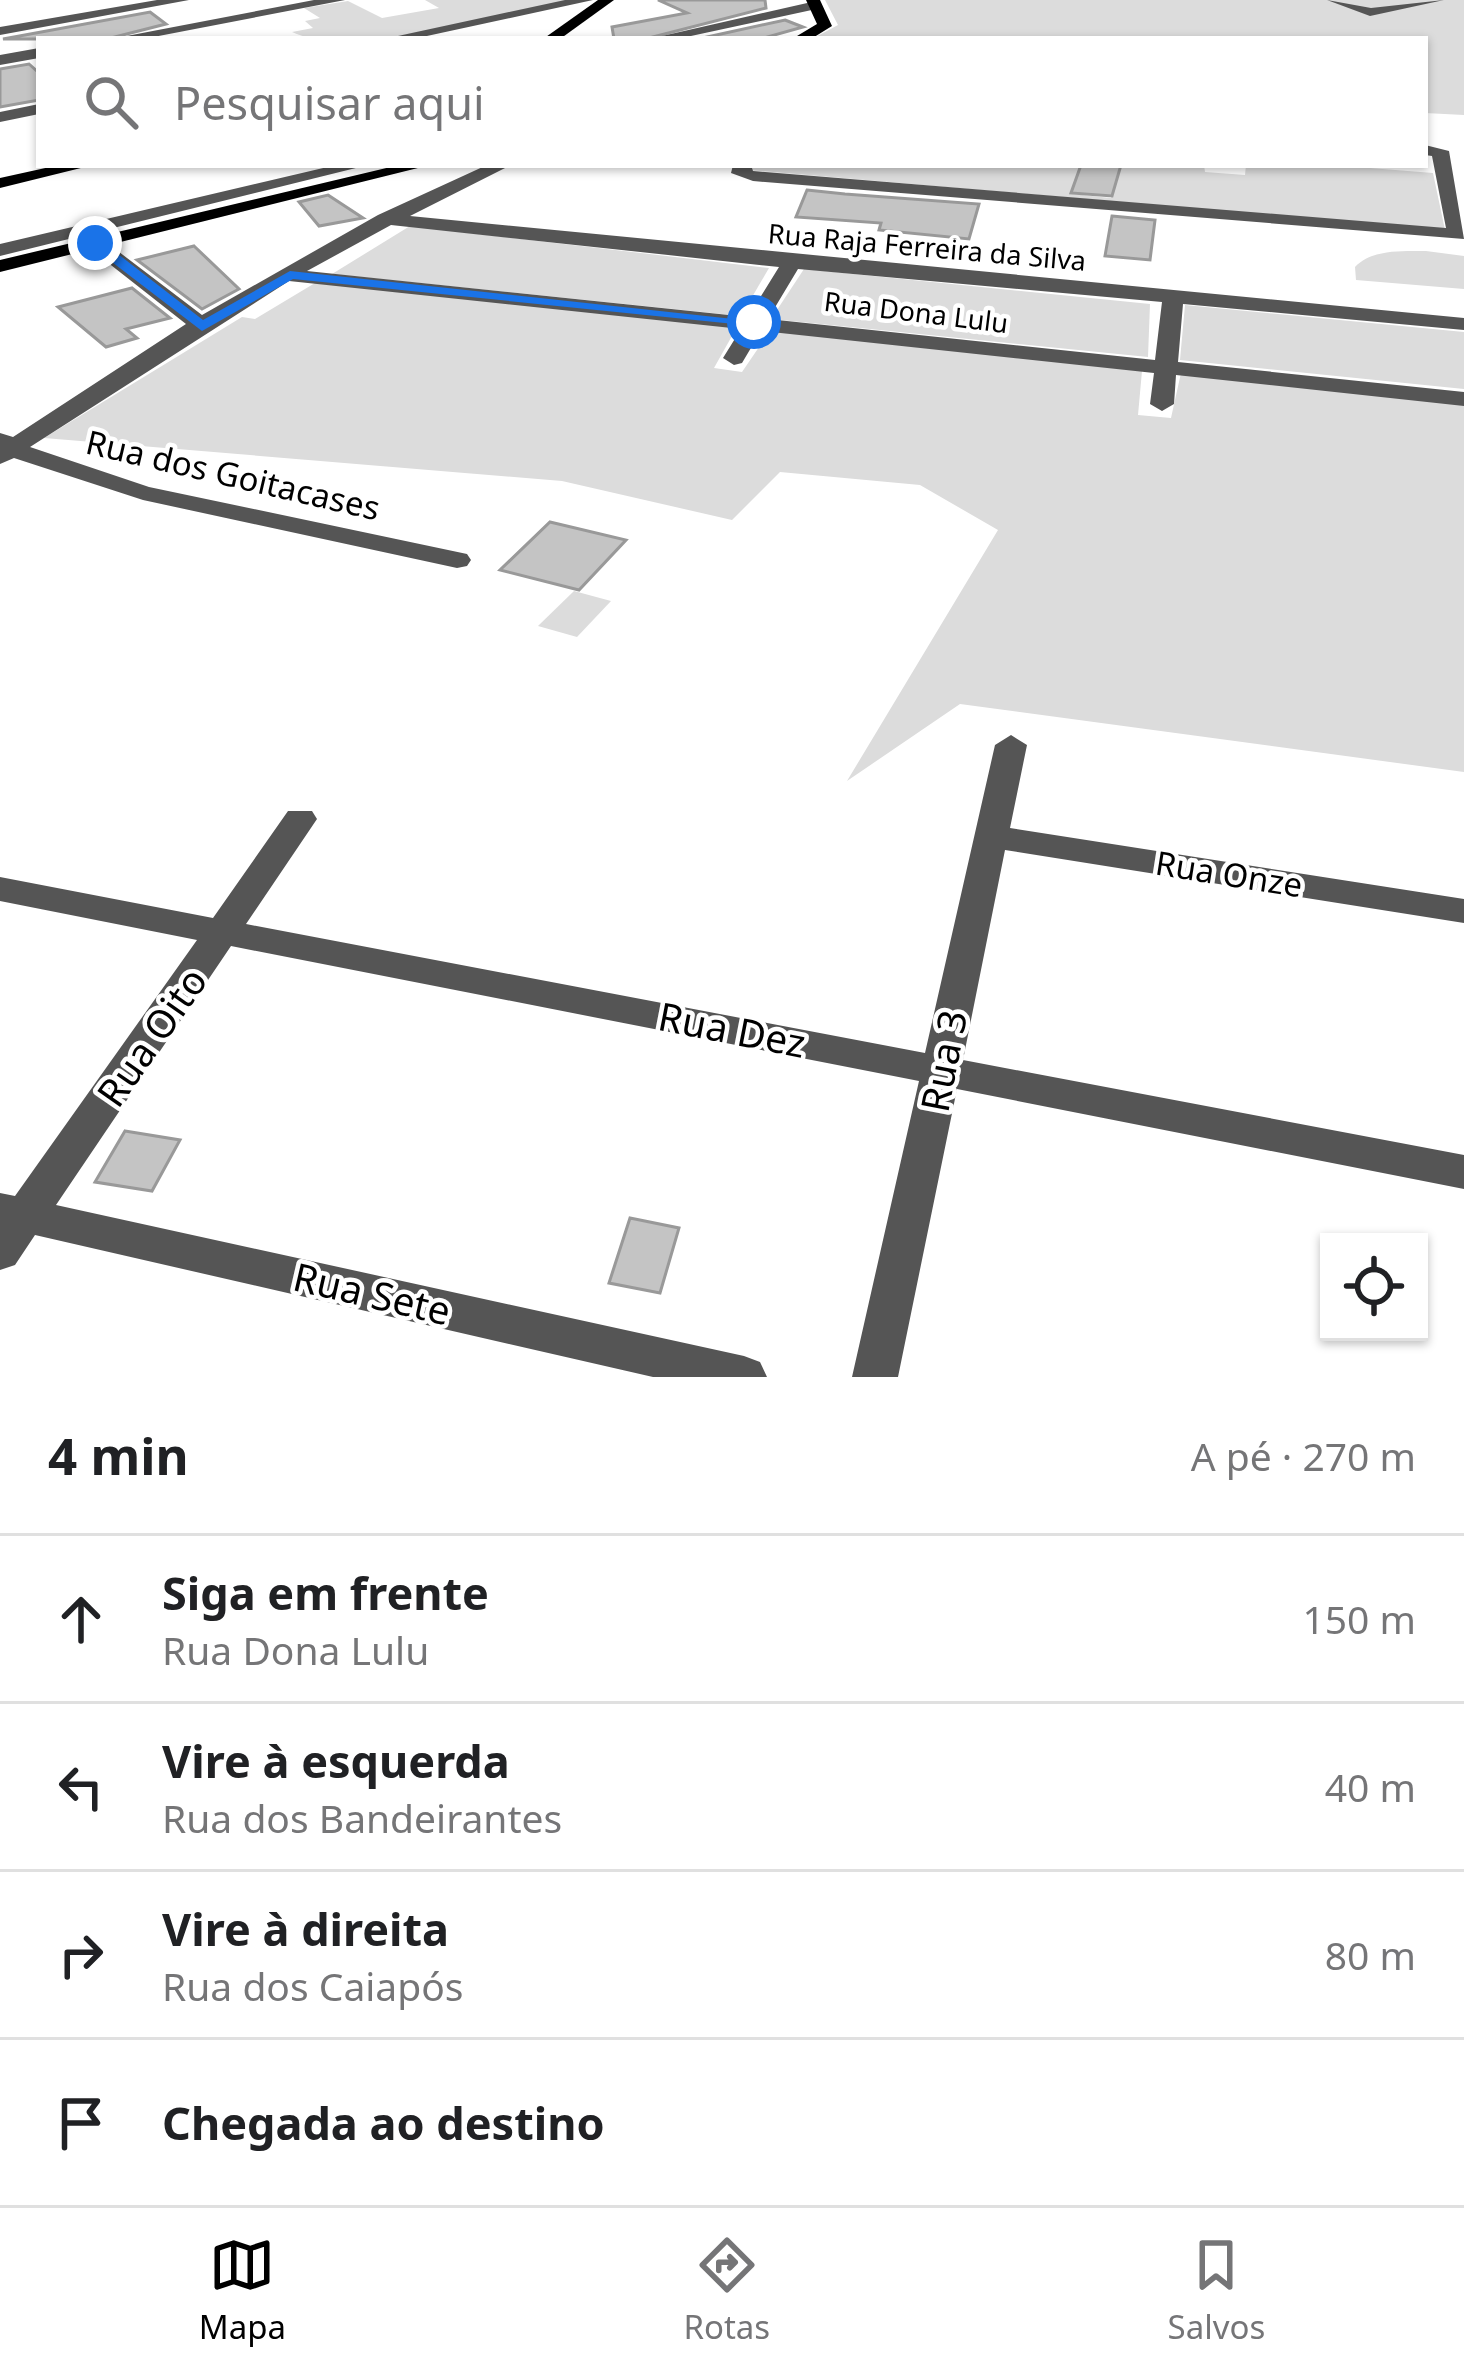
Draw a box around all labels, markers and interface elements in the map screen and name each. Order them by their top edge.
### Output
search box [36,36,1428,168]
icon: search [78,69,144,135]
text: Pesquisar aqui [174,72,485,133]
street label: Rua Raja Ferreira da Silva [767,214,1088,279]
route end [68,216,122,270]
street label: Rua Dona Lulu [822,282,1010,341]
route start [727,295,781,349]
street label: Rua dos Goitacases [82,419,384,530]
street label: Rua Onze [1152,840,1306,907]
street label: Rua Oito [84,956,218,1116]
street label: Rua Dez [654,988,810,1069]
street label: Rua 3 [907,1005,978,1116]
map controls [1320,1233,1428,1341]
button: locate [1320,1233,1428,1341]
street label: Rua Sete [288,1249,456,1336]
text: 4 min [48,1420,189,1490]
text: A pé · 270 m [1191,1429,1416,1482]
text: Siga em frente [162,1562,489,1623]
icon: ahead [48,1586,114,1652]
text: 150 m [1302,1592,1416,1645]
text: Rua Dona Lulu [162,1623,429,1676]
text: Vire à esquerda [162,1730,510,1791]
icon: left [48,1754,114,1820]
text: 40 m [1325,1760,1416,1813]
text: Rua dos Bandeirantes [162,1791,562,1844]
text: Vire à direita [162,1898,449,1959]
icon: right [48,1922,114,1988]
text: 80 m [1325,1928,1416,1981]
text: Rua dos Caiapós [162,1959,464,2012]
icon: arrive [48,2090,114,2156]
text: Chegada ao destino [162,2092,605,2153]
tab: Mapa [199,2232,286,2349]
tab: Rotas [683,2232,770,2349]
tab: Salvos [1168,2232,1265,2349]

